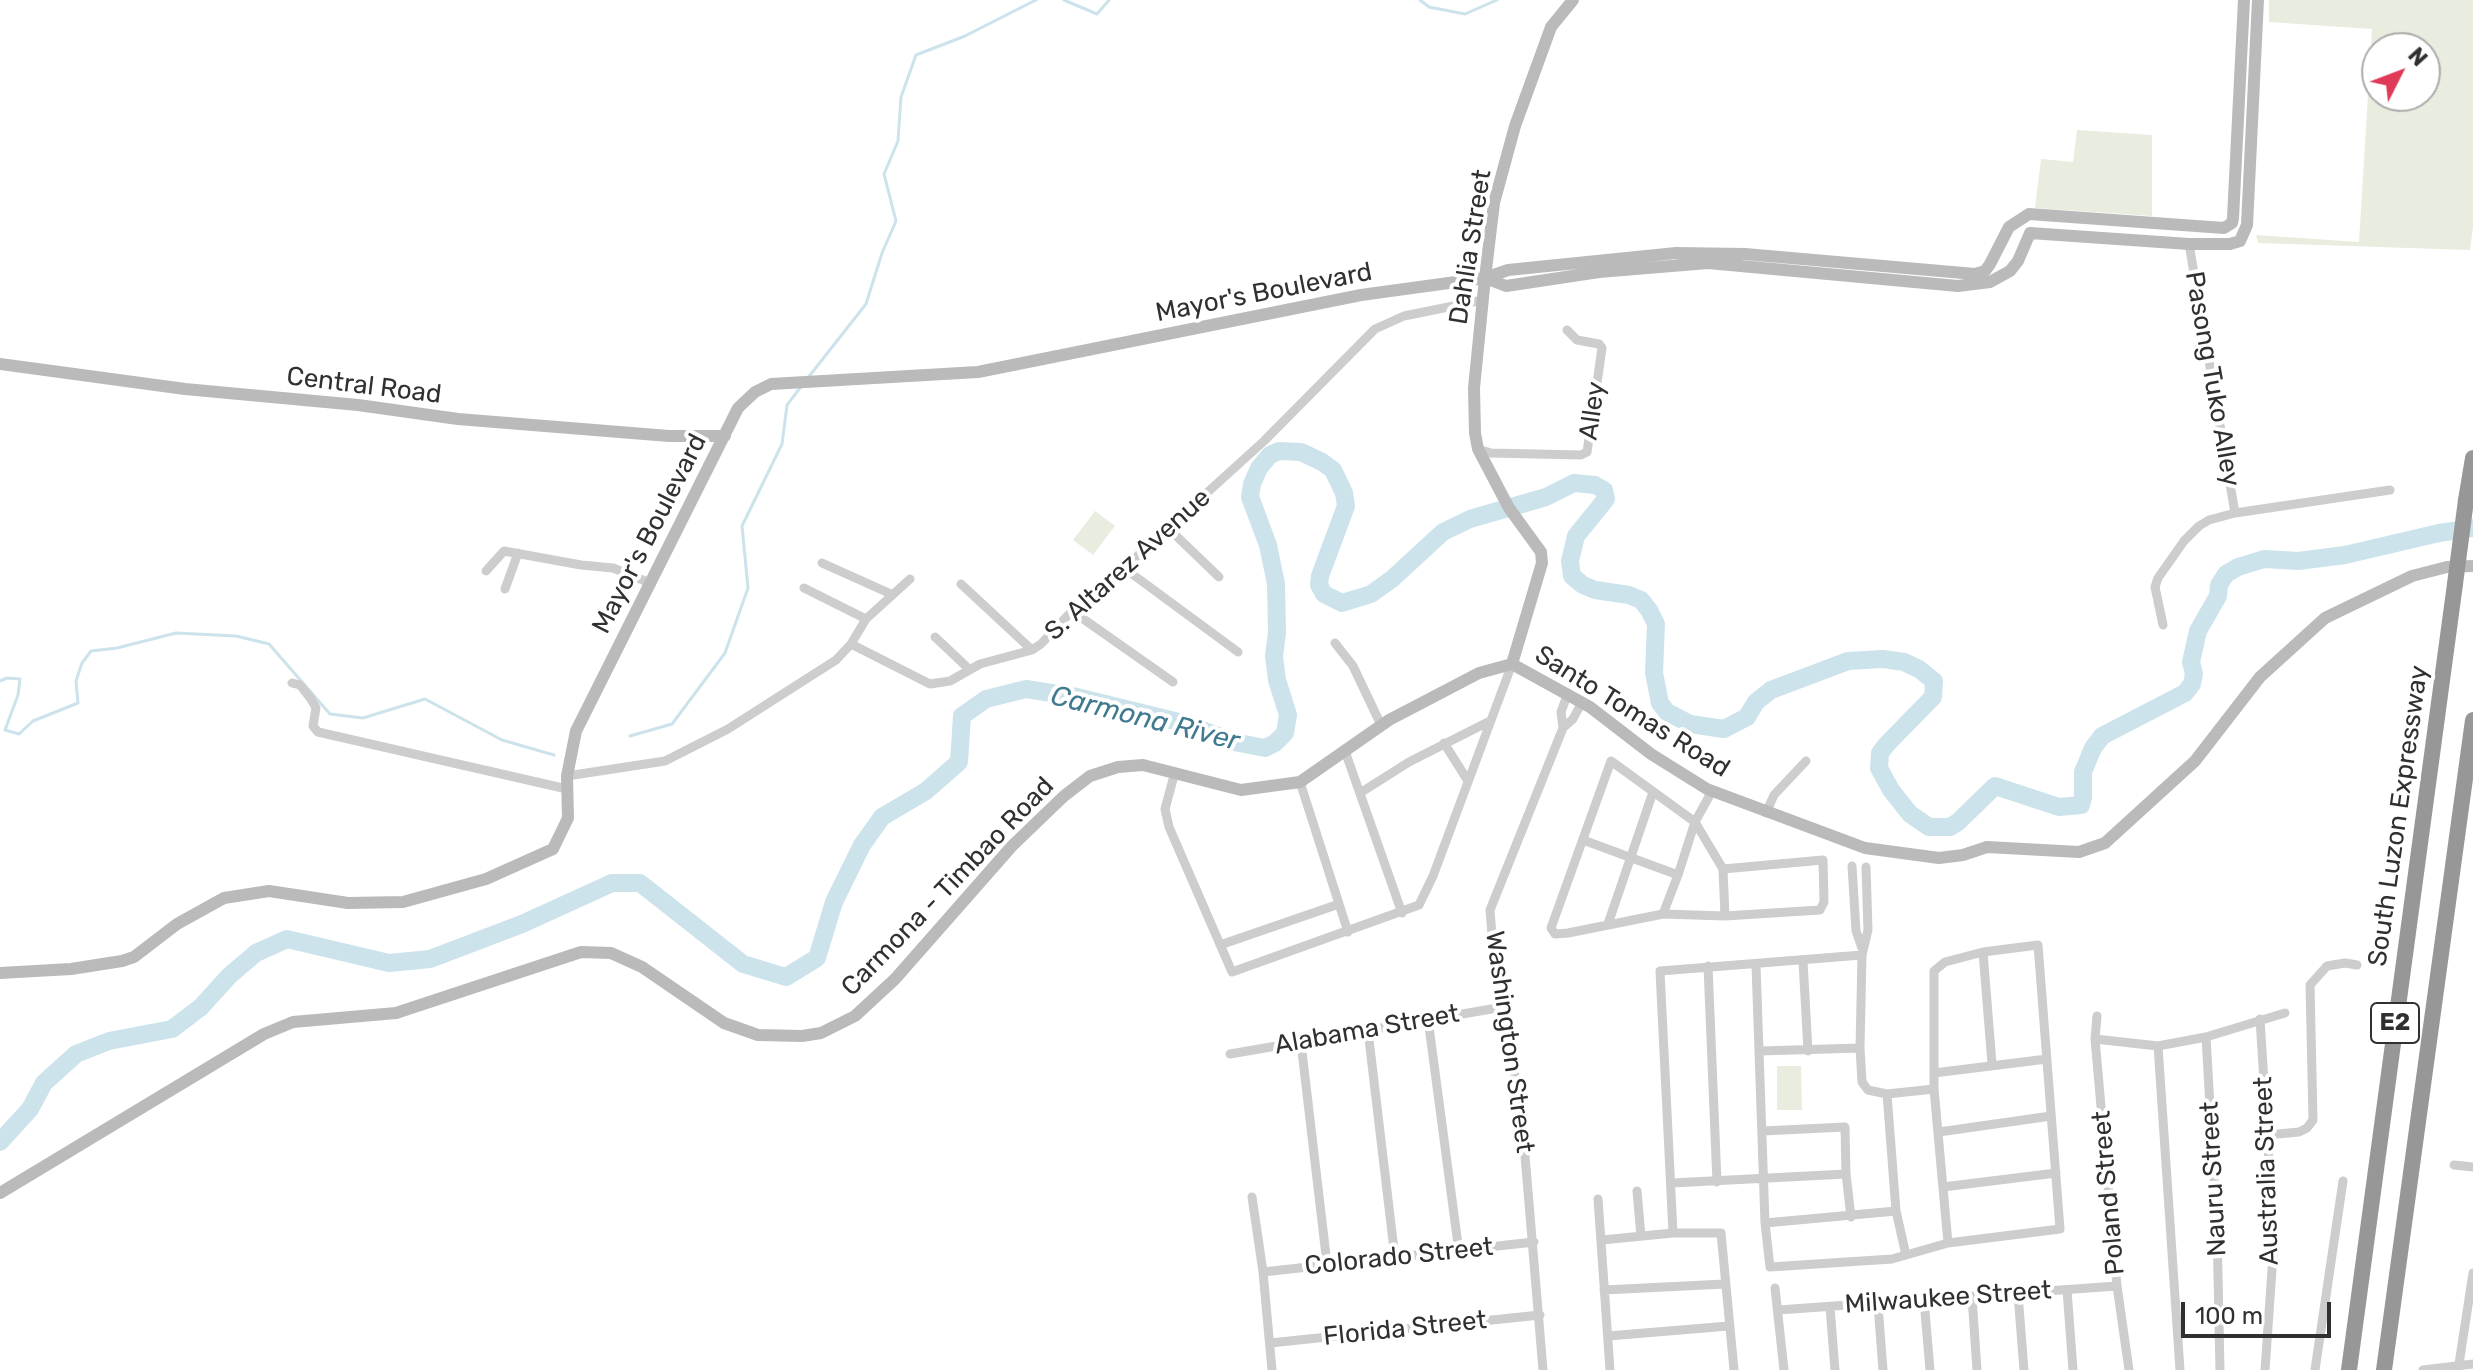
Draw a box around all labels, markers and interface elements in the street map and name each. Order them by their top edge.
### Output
north arrow [2361,32,2441,112]
text: N [2402,42,2433,72]
street label: Dahlia Street [1443,167,1499,327]
street label: Mayor's Boulevard [1153,257,1375,329]
street label: Pasong Tuko Alley [2178,269,2246,489]
street label: Central Road [285,361,443,411]
street label: Alley [1573,380,1613,442]
street label: Mayor's Boulevard [586,429,714,639]
street label: S. Altarez Avenue [1039,482,1217,648]
street label: Santo Tomas Road [1529,639,1735,785]
street label: South Luzon Expressway [2362,664,2436,968]
water label: Carmona River [1047,679,1243,759]
street label: Carmona - Timbao Road [835,771,1061,1003]
street label: Washington Street [1478,929,1540,1155]
street label: Alabama Street [1272,998,1462,1062]
road number: E2 [2371,1003,2419,1043]
street label: Australia Street [2248,1076,2286,1266]
street label: Nauru Street [2194,1101,2234,1257]
street label: Poland Street [2086,1110,2132,1276]
street label: Colorado Street [1303,1232,1495,1282]
street label: Milwaukee Street [1844,1275,2052,1321]
scale bar [2185,1286,2335,1336]
text: 100 m [2195,1302,2263,1330]
street label: Florida Street [1322,1305,1488,1353]

